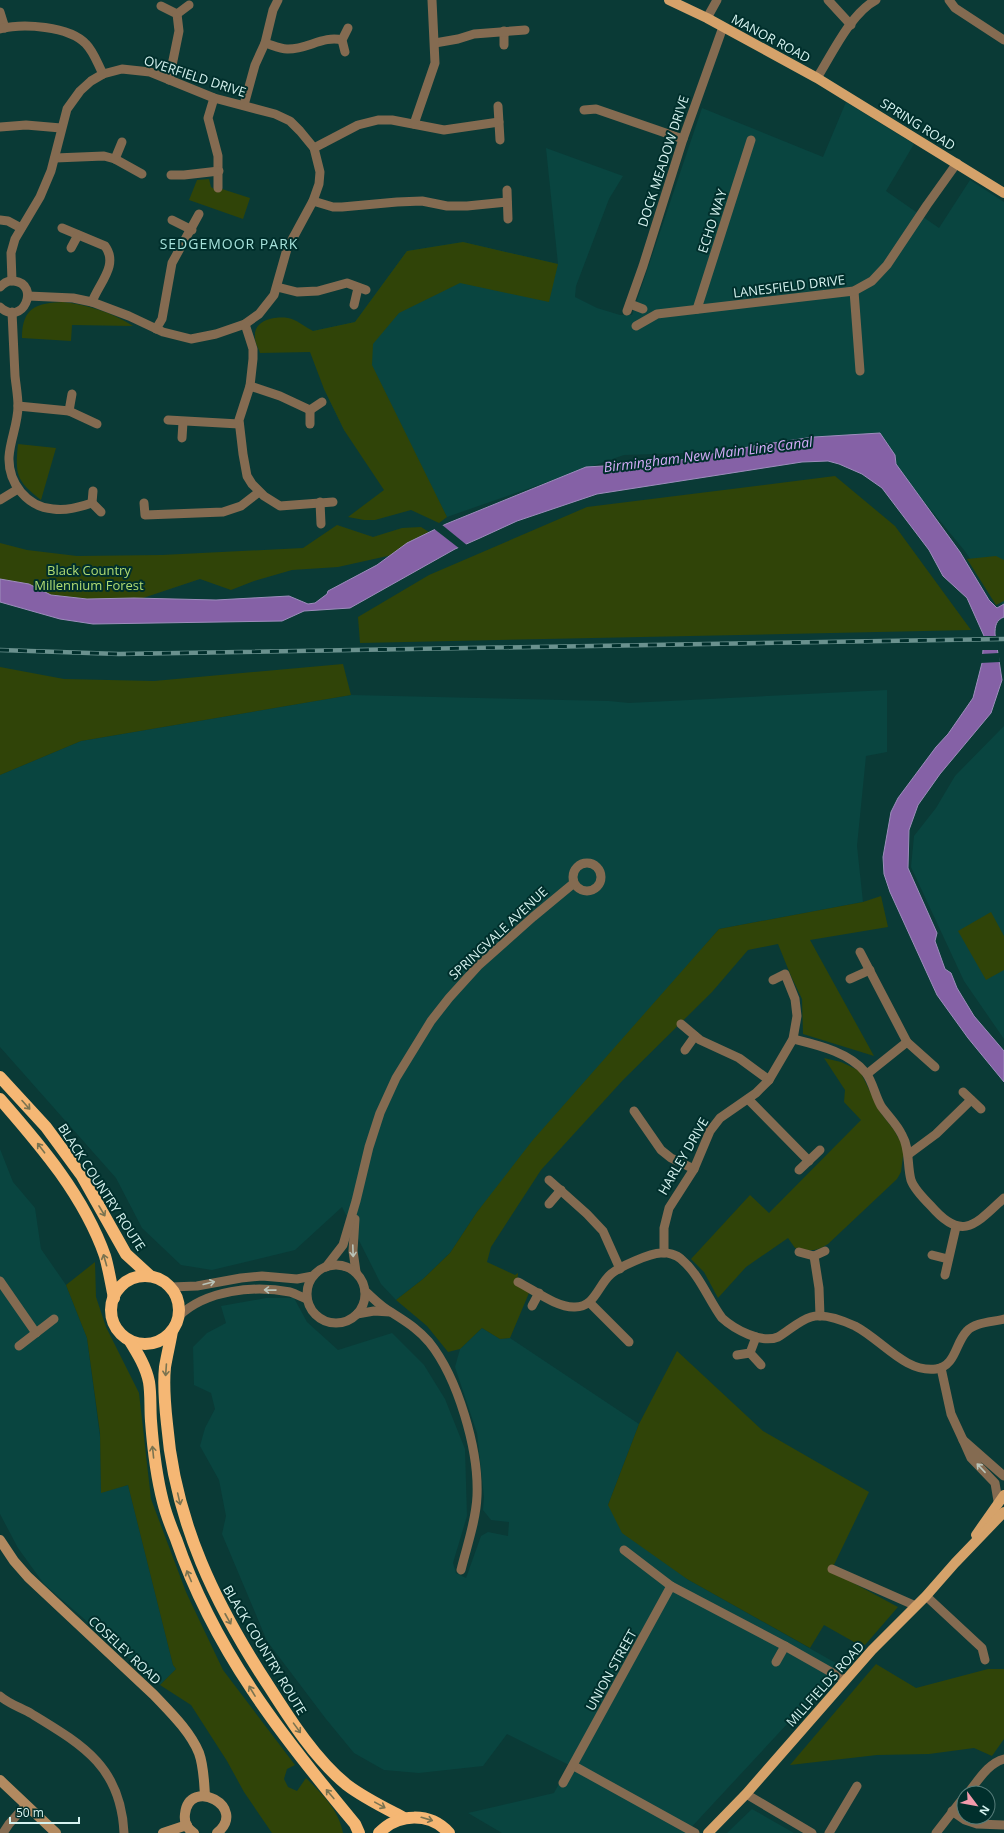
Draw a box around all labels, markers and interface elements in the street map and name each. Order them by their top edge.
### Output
street label: MANOR ROAD [728,10,814,66]
street label: OVERFIELD DRIVE [142,51,248,101]
street label: DOCK MEADOW DRIVE [633,93,693,229]
street label: SPRING ROAD [877,94,959,154]
street label: ECHO WAY [693,186,731,255]
district label: SEDGEMOOR PARK [160,234,298,253]
street label: LANESFIELD DRIVE [732,270,846,302]
water label: Birmingham New Main Line Canal [602,432,814,476]
park label: Black Country Millennium Forest [34,561,144,594]
street label: SPRINGVALE AVENUE [445,882,551,984]
one-way arrow [22,1100,31,1111]
street label: HARLEY DRIVE [654,1114,712,1198]
street label: BLACK COUNTRY ROUTE [54,1120,150,1254]
one-way arrow [36,1143,45,1154]
one-way arrow [98,1205,106,1217]
one-way arrow [350,1244,357,1257]
one-way arrow [101,1254,108,1267]
one-way arrow [202,1279,215,1286]
one-way arrow [264,1287,277,1294]
one-way arrow [162,1363,169,1376]
one-way arrow [149,1446,157,1459]
one-way arrow [976,1463,985,1473]
one-way arrow [175,1492,183,1505]
one-way arrow [185,1571,193,1583]
street label: BLACK COUNTRY ROUTE [219,1582,311,1718]
street label: COSELEY ROAD [85,1612,165,1688]
one-way arrow [224,1612,232,1624]
street label: UNION STREET [581,1626,641,1714]
street label: MILLFIELDS ROAD [782,1637,868,1731]
one-way arrow [247,1685,255,1697]
one-way arrow [293,1723,301,1734]
north arrow [956,1785,996,1825]
one-way arrow [325,1789,334,1800]
scale bar [10,1799,79,1825]
one-way arrow [374,1802,386,1810]
text: N [976,1803,994,1818]
text: 50 m [16,1804,44,1821]
one-way arrow [420,1816,433,1824]

